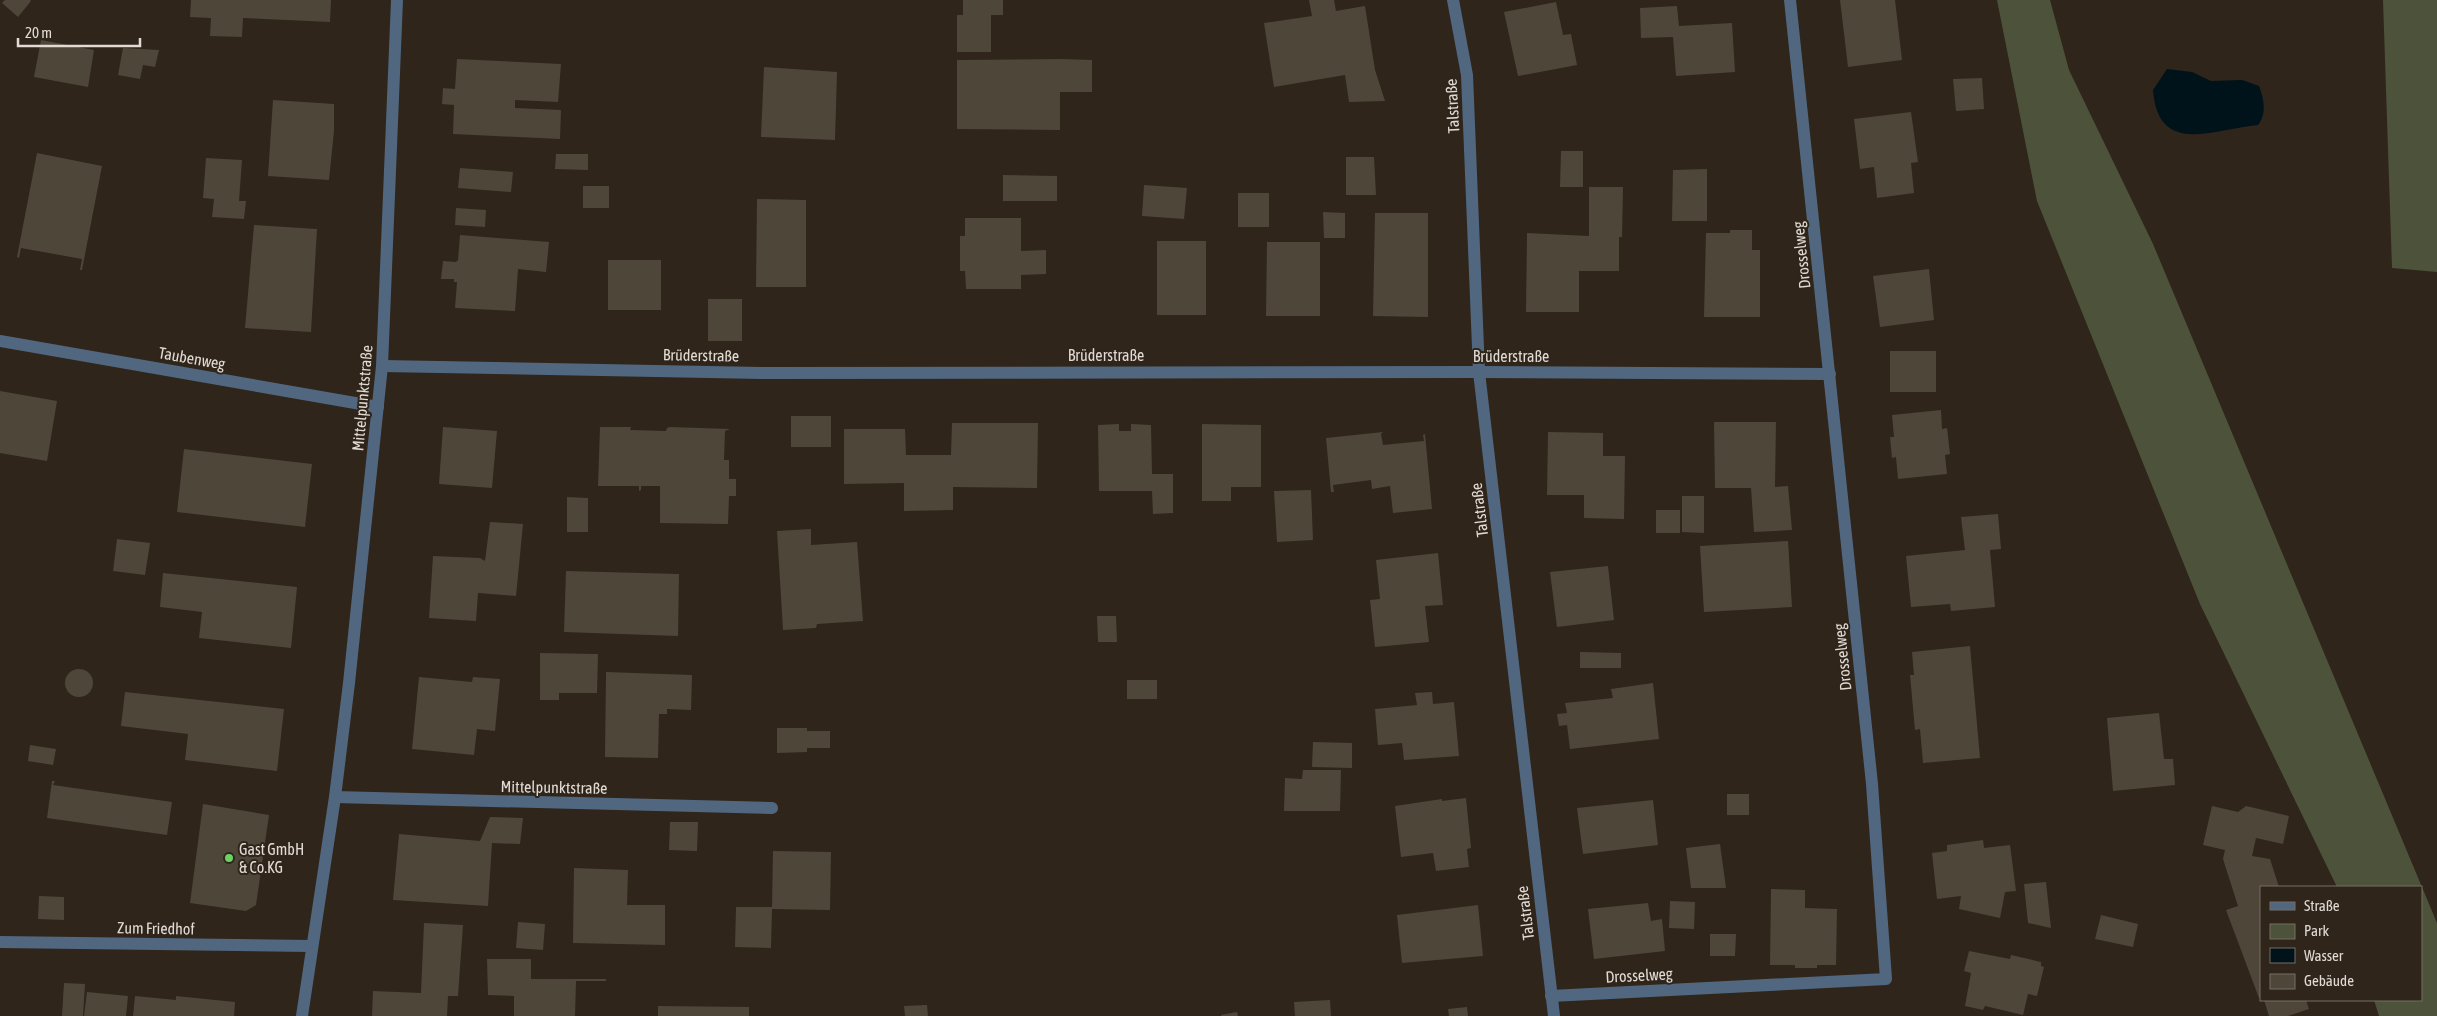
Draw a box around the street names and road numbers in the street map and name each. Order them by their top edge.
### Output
street label: Talstraße [1442,78,1462,134]
street label: Drosselweg [1789,220,1814,289]
street label: Taubenweg [157,343,227,374]
street label: Mittelpunktstraße [348,344,377,452]
street label: Brüderstraße [663,345,739,365]
street label: Brüderstraße [1068,346,1144,364]
street label: Brüderstraße [1473,347,1549,365]
street label: Talstraße [1467,482,1491,538]
street label: Drosselweg [1830,622,1855,691]
street label: Mittelpunktstraße [501,777,607,798]
street label: Talstraße [1513,885,1537,941]
street label: Zum Friedhof [117,918,196,938]
street label: Drosselweg [1605,964,1673,987]

